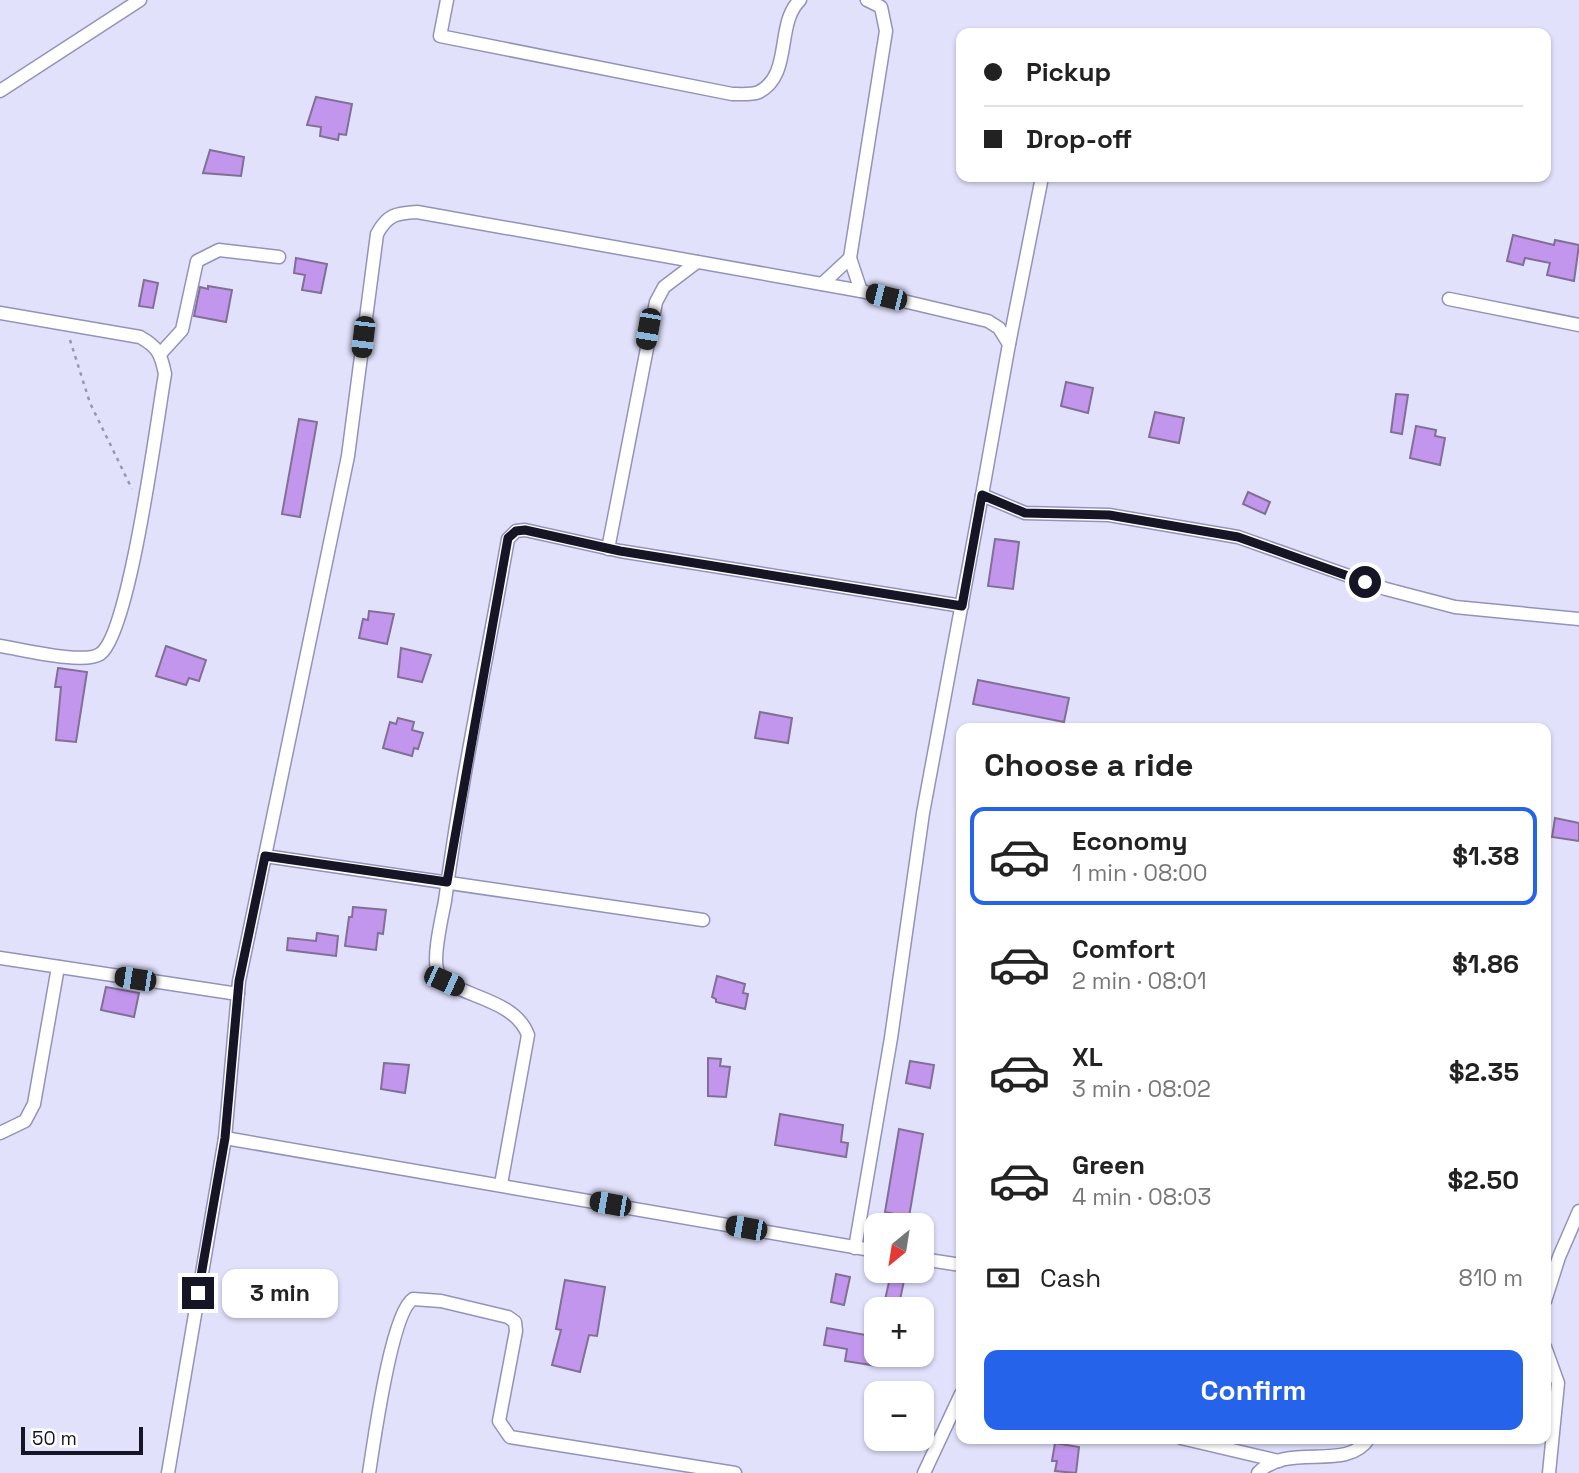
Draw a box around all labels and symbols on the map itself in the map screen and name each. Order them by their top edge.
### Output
car [864,282,909,312]
car [635,306,662,352]
car [351,315,376,359]
route start [1349,566,1381,598]
car [421,963,468,999]
car [113,965,158,993]
car [588,1190,633,1218]
north arrow [864,1213,934,1283]
car [724,1214,769,1242]
callout: 3 min [222,1268,338,1318]
route end [182,1277,214,1309]
scale bar [21,1424,144,1456]

